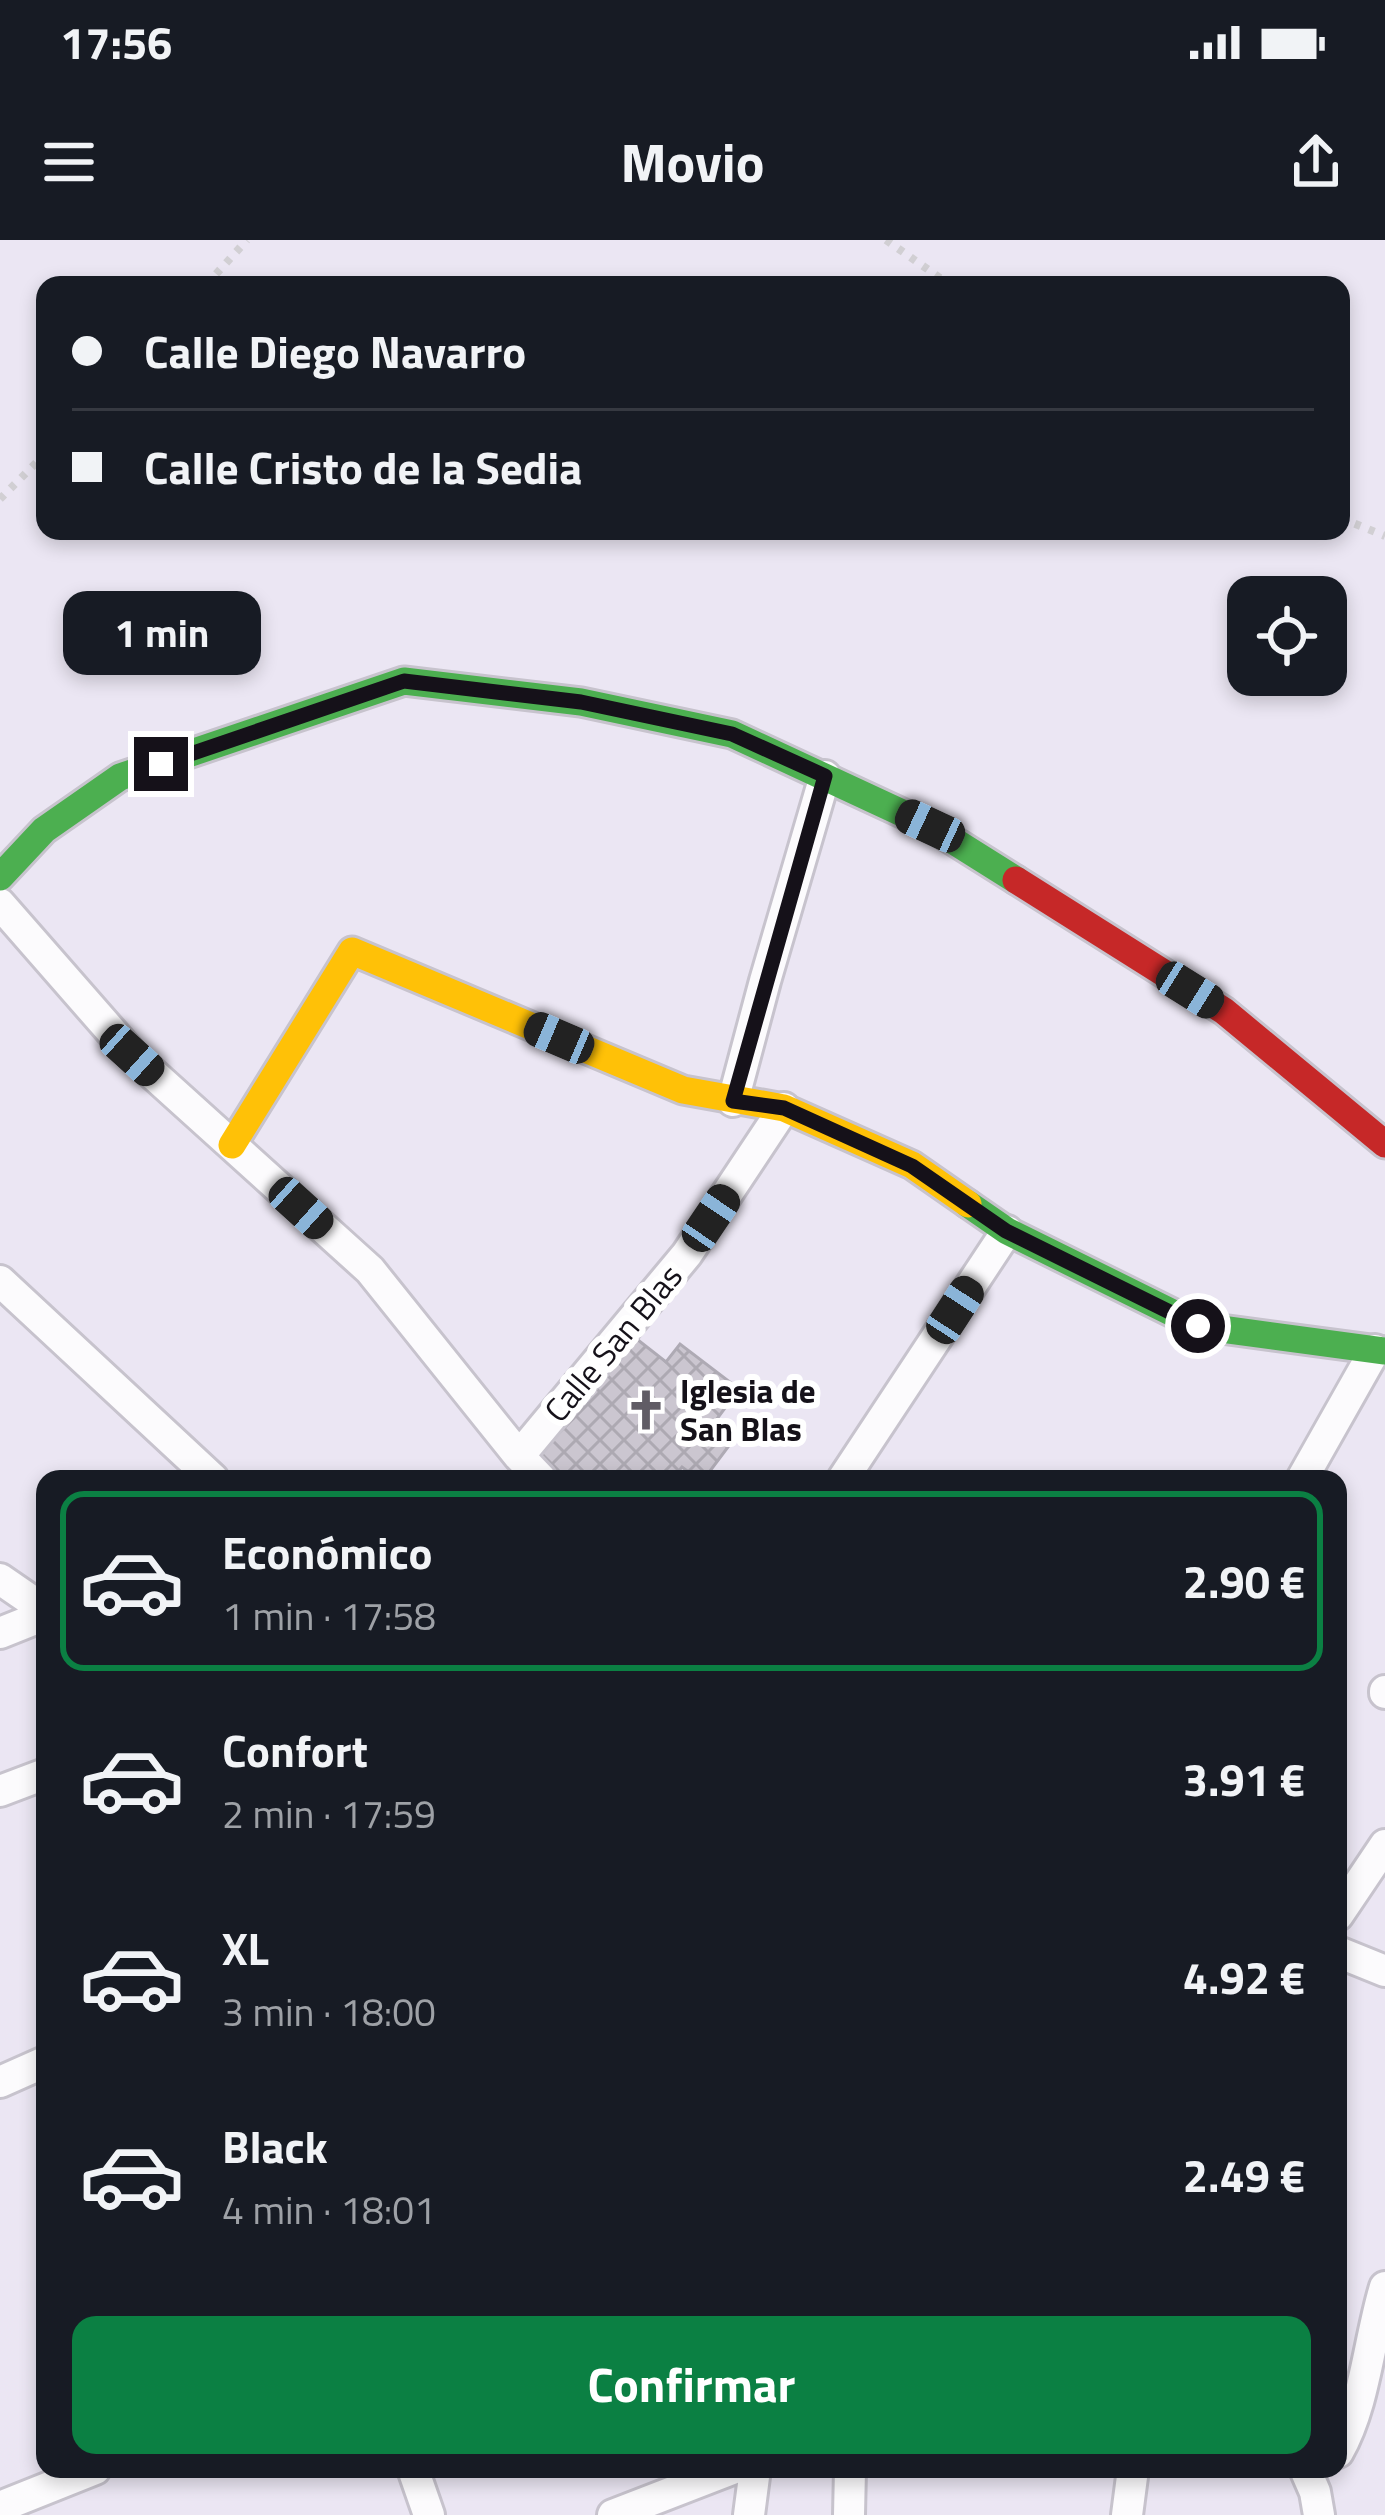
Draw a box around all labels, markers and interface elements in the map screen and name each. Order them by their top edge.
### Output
text: 17:56 [60,8,172,76]
text: Movio [621,121,764,203]
icon: menu [36,129,102,195]
icon: share [1283,129,1349,195]
text: Calle Diego Navarro [144,317,526,385]
text: Calle Cristo de la Sedia [144,433,582,501]
map controls [1227,576,1347,696]
button: locate [1227,576,1347,696]
callout: 1 min [62,590,260,674]
text: 1 min [115,603,209,662]
route end [134,737,188,791]
car [890,794,970,858]
car [1150,956,1230,1024]
car [519,1007,599,1069]
car [93,1018,171,1092]
car [262,1171,340,1245]
car [676,1178,746,1258]
street label: Calle San Blas [532,1253,694,1433]
car [920,1270,990,1350]
route start [1171,1299,1225,1353]
place label: Iglesia de San Blas [680,1366,816,1454]
church icon: Iglesia de San Blas [623,1387,669,1433]
text: Económico [222,1518,433,1586]
icon: car [78,1527,186,1635]
text: 2.90 € [1183,1547,1305,1615]
text: 1 min · 17:58 [222,1586,436,1645]
text: Confort [222,1716,368,1784]
icon: car [78,1725,186,1833]
text: 3.91 € [1183,1745,1305,1813]
text: 2 min · 17:59 [222,1784,436,1843]
text: XL [222,1914,269,1982]
icon: car [78,1923,186,2031]
text: 4.92 € [1183,1943,1305,2011]
text: 3 min · 18:00 [222,1982,436,2041]
text: Black [222,2112,328,2180]
icon: car [78,2121,186,2229]
text: 2.49 € [1183,2141,1305,2209]
text: 4 min · 18:01 [222,2180,436,2239]
button: Confirmar [72,2316,1311,2454]

